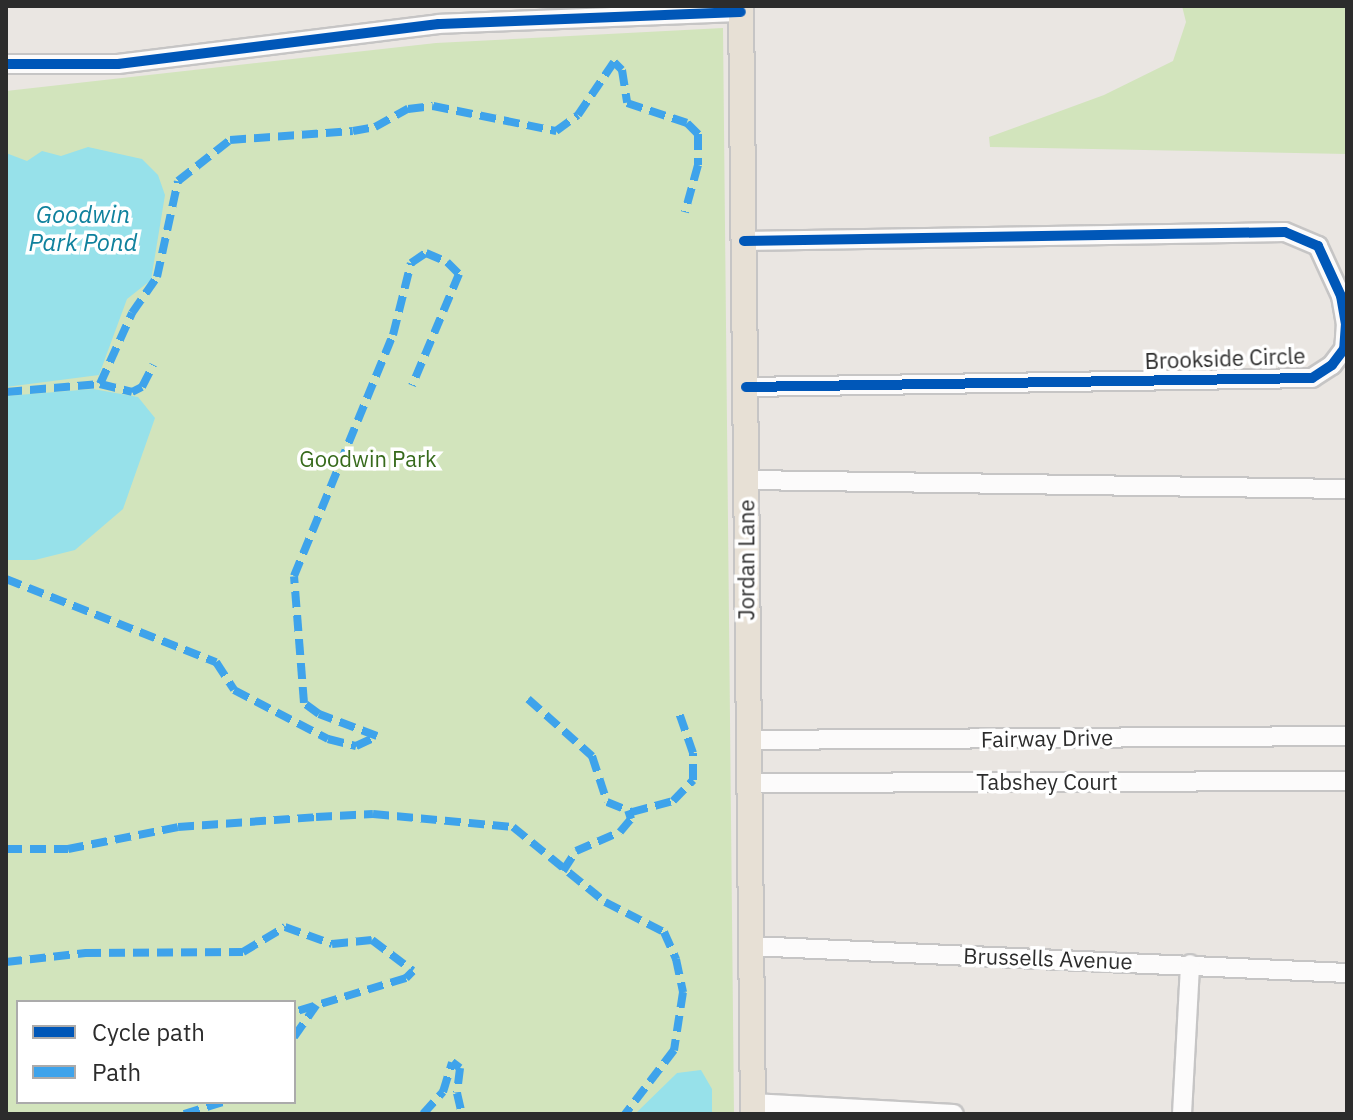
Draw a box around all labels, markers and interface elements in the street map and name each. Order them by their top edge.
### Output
water label: Goodwin Park Pond [28,201,138,257]
street label: Brookside Circle [1144,342,1306,374]
park label: Goodwin Park [299,446,437,472]
street label: Jordan Lane [733,500,759,620]
street label: Fairway Drive [981,724,1113,752]
street label: Tabshey Court [976,769,1118,795]
street label: Brussells Avenue [963,942,1133,974]
legend [16,1000,296,1104]
text: Cycle path [92,1016,205,1048]
text: Path [92,1056,141,1088]

